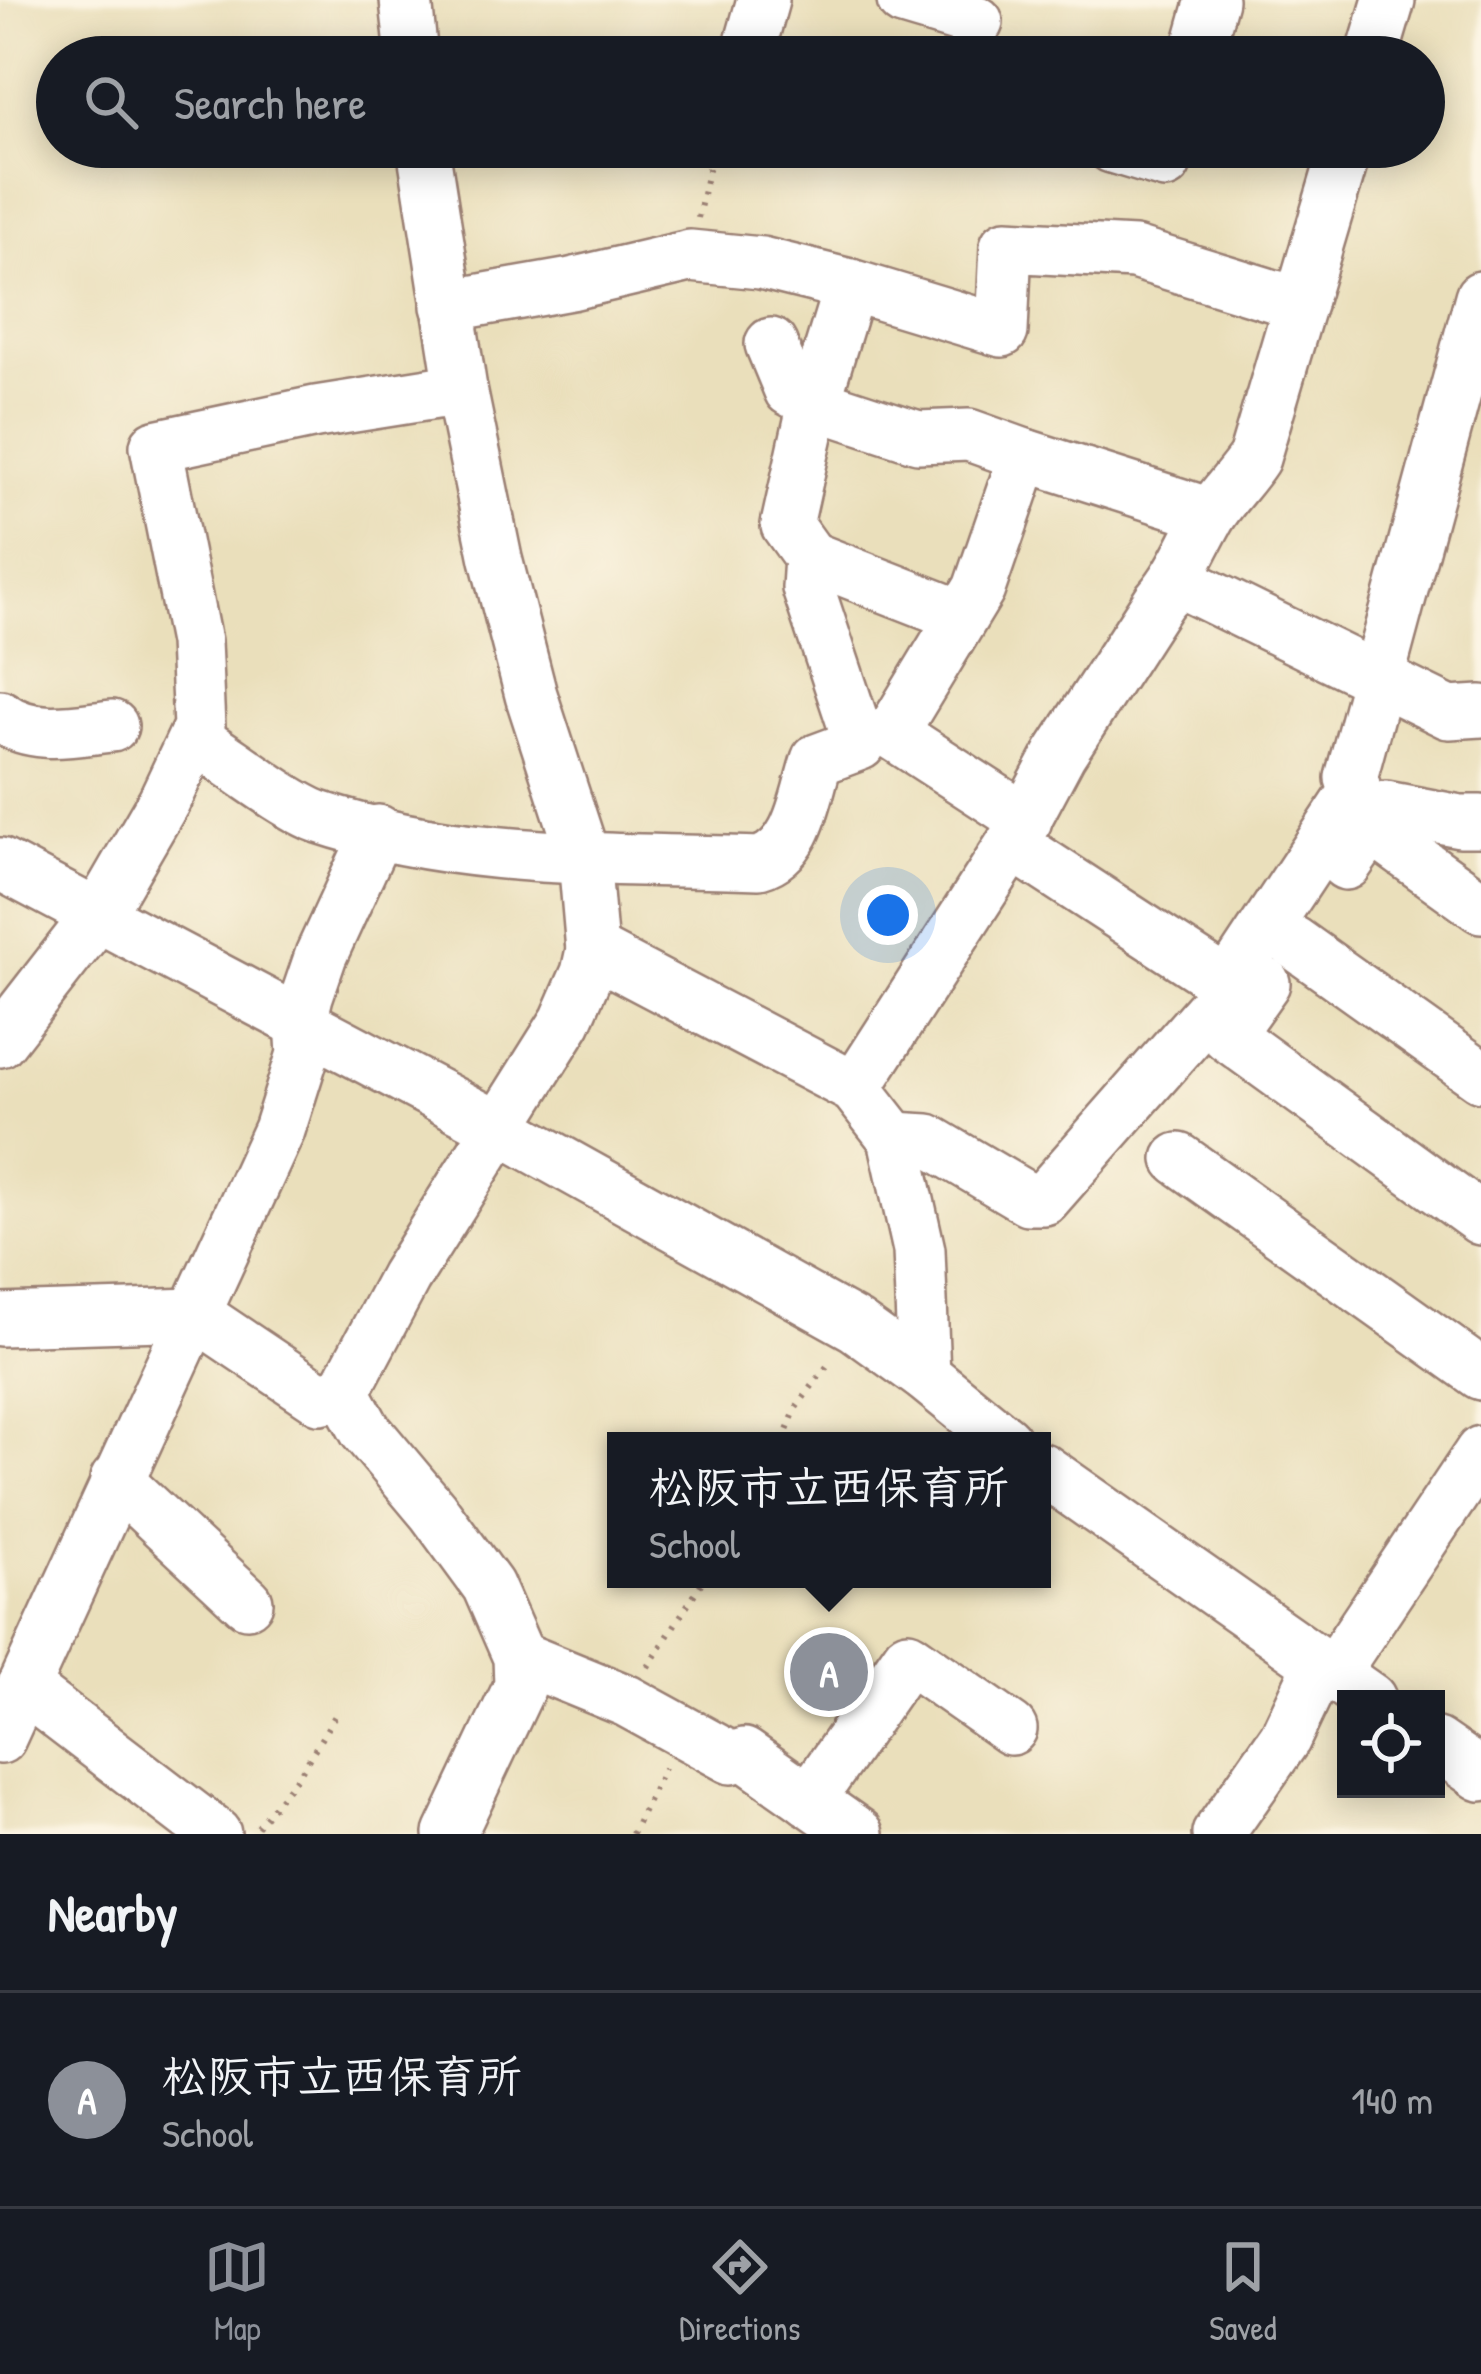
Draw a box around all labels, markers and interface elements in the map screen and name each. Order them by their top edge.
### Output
search box [36,36,1445,168]
icon: search [78,69,144,135]
text: Search here [174,72,366,133]
your location [858,885,918,945]
popup [607,1432,1051,1588]
text: 松阪市立西保育所 [649,1456,1009,1517]
text: School [649,1517,740,1570]
pin: A [790,1627,868,1717]
map controls [1337,1690,1445,1798]
button: locate [1337,1690,1445,1798]
text: Nearby [48,1878,178,1947]
text: 松阪市立西保育所 [162,2045,522,2106]
text: A [77,2073,97,2126]
text: 140 m [1351,2073,1433,2126]
text: School [162,2106,253,2159]
tab: Map [204,2234,270,2350]
tab: Directions [679,2234,801,2350]
tab: Saved [1209,2234,1277,2350]

